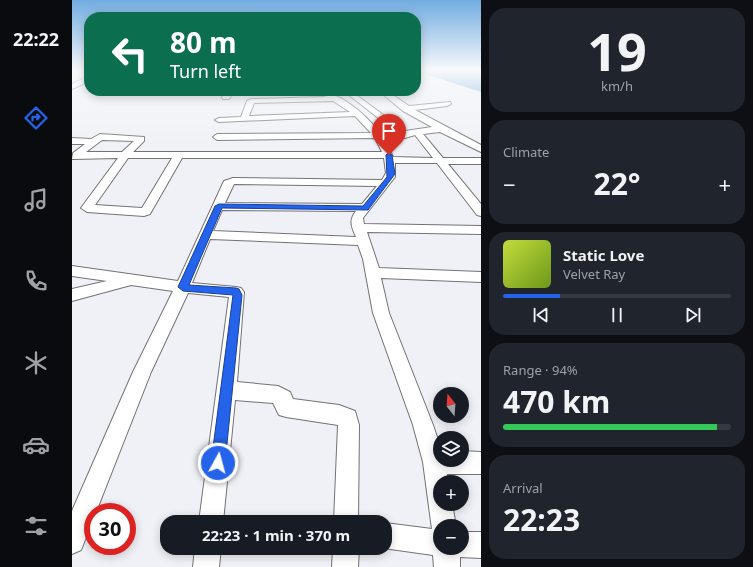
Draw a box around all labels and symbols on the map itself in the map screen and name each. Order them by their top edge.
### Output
pin [372,114,406,155]
north arrow [433,387,469,423]
position arrow [197,442,239,484]
speed limit sign: 30 [84,503,136,555]

